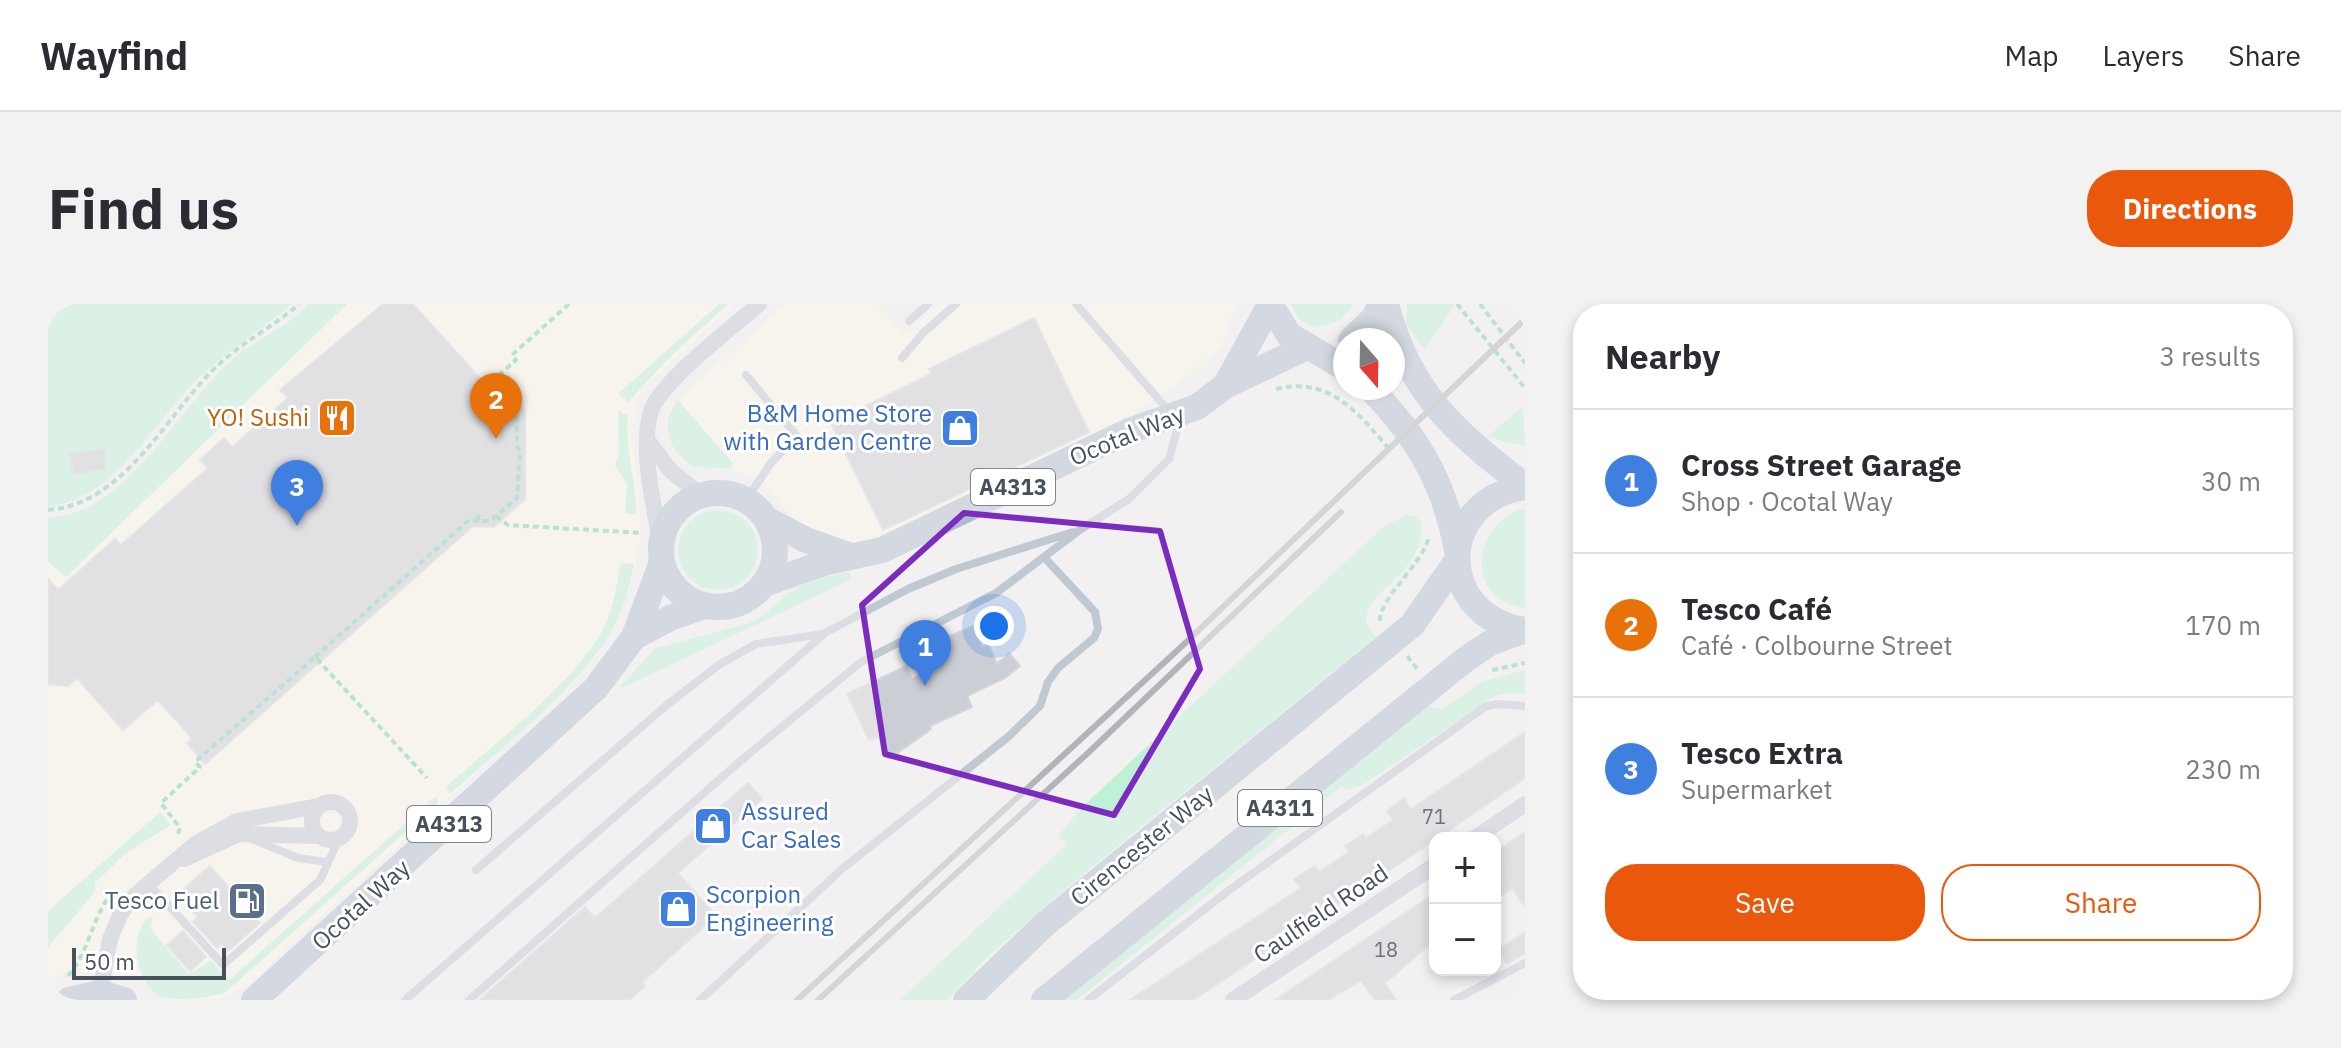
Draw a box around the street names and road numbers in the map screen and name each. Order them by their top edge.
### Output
street label: Ocotal Way [1064,397,1189,473]
road number: A4313 [971,469,1055,505]
street label: Cirencester Way [1063,778,1219,913]
road number: A4311 [1238,790,1322,826]
road number: A4313 [407,806,491,842]
street label: Ocotal Way [304,852,416,957]
street label: Caulfield Road [1247,856,1394,970]

